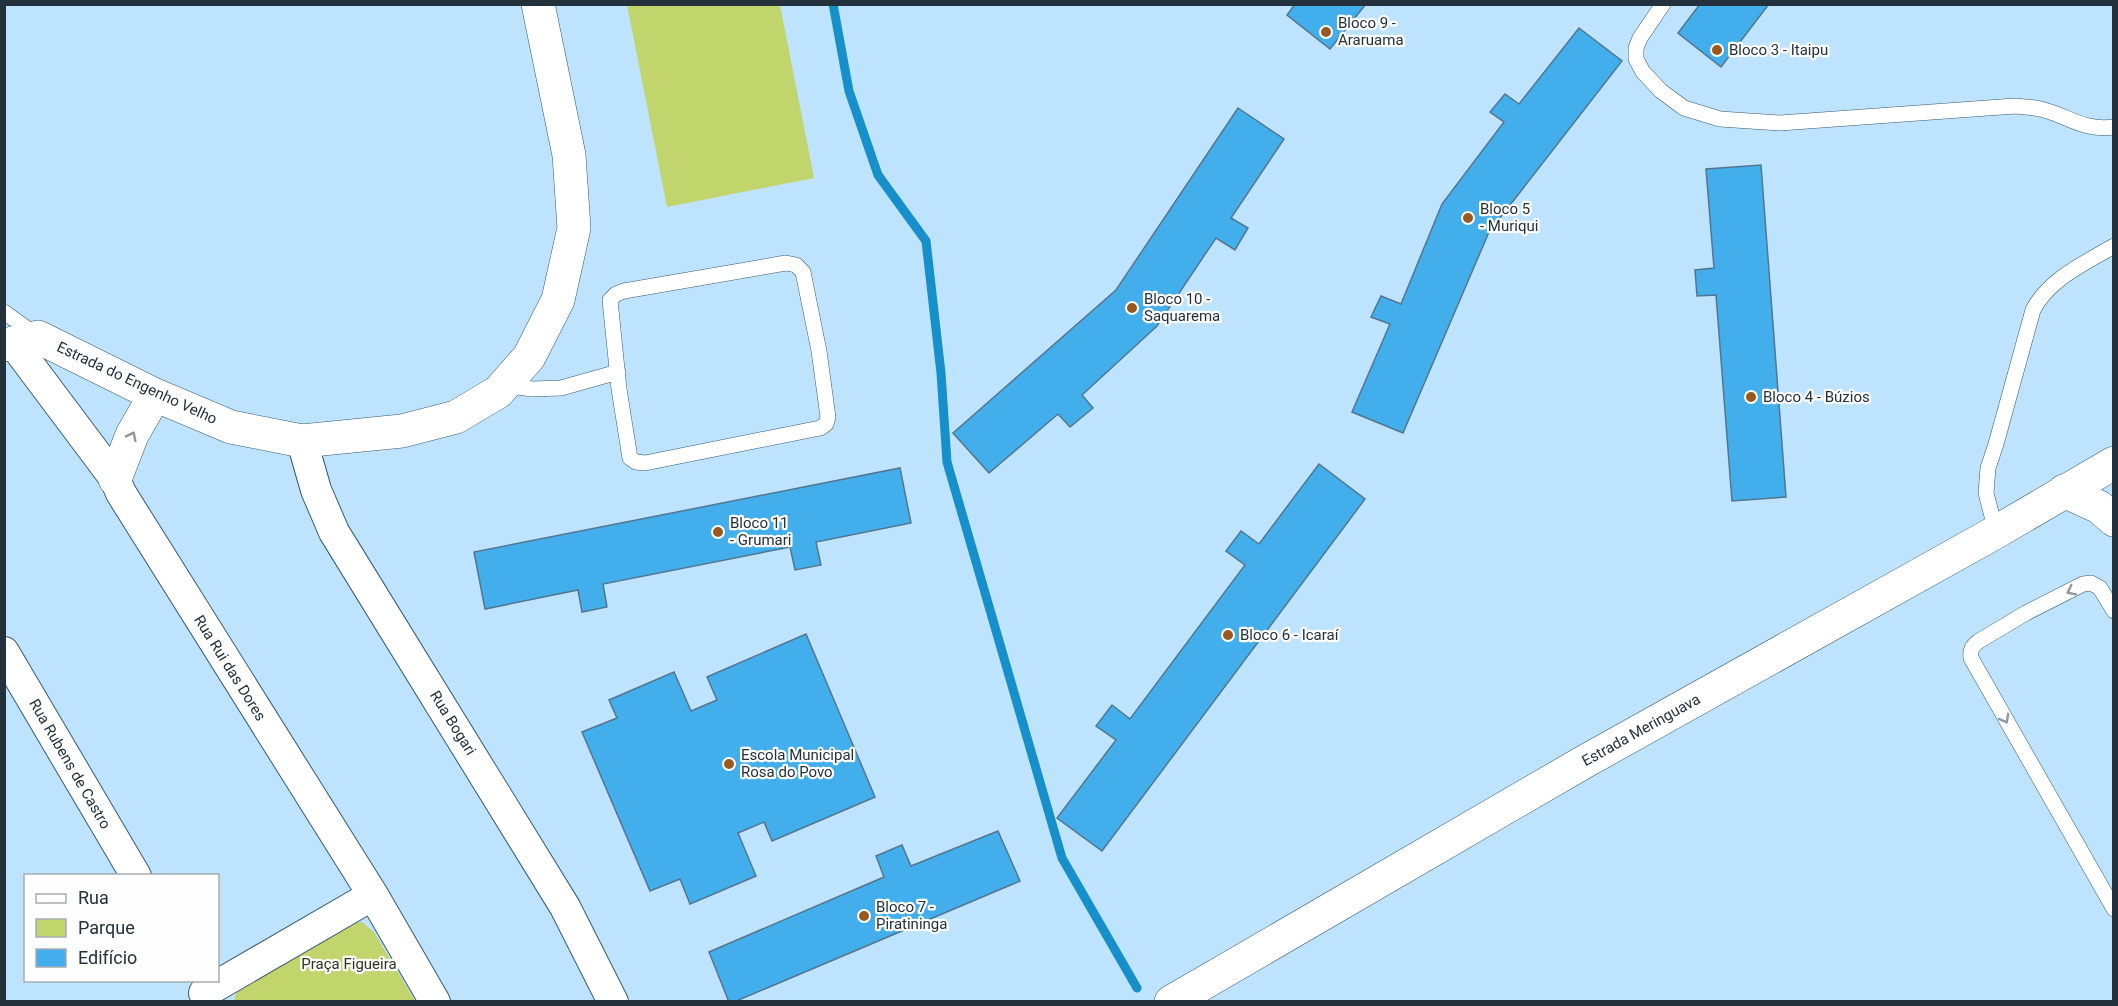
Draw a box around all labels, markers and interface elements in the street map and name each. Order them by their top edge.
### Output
place label: Bloco 9 - Araruama [1338,14,1404,49]
marker: Bloco 9 - Araruama [1319,25,1333,39]
place label: Bloco 3 - Itaipu [1729,41,1828,59]
marker: Bloco 3 - Itaipu [1710,43,1724,57]
place label: Bloco 5 - Muriqui [1480,200,1538,235]
marker: Bloco 5 - Muriqui [1461,211,1475,225]
place label: Bloco 10 - Saquarema [1144,290,1220,325]
marker: Bloco 10 - Saquarema [1125,301,1139,315]
street label: Estrada do Engenho Velho [54,338,220,428]
place label: Bloco 4 - Búzios [1763,388,1870,406]
marker: Bloco 4 - Búzios [1744,390,1758,404]
one-way arrow [125,431,137,442]
place label: Bloco 11 - Grumari [730,514,791,549]
marker: Bloco 11 - Grumari [711,525,725,539]
one-way arrow [2066,583,2077,595]
street label: Rua Rui das Dores [190,612,270,724]
place label: Bloco 6 - Icaraí [1240,626,1340,644]
marker: Bloco 6 - Icaraí [1221,628,1235,642]
street label: Rua Bogari [426,687,480,759]
street label: Estrada Meringuava [1579,690,1703,770]
street label: Rua Rubens de Castro [25,696,115,832]
one-way arrow [1998,712,2009,723]
place label: Escola Municipal Rosa do Povo [741,746,854,781]
marker: Escola Municipal Rosa do Povo [722,757,736,771]
legend [24,874,219,982]
text: Rua [78,887,109,908]
place label: Bloco 7 - Piratininga [876,898,947,933]
marker: Bloco 7 - Piratininga [857,909,871,923]
text: Parque [78,917,135,938]
text: Edifício [78,947,137,968]
park label: Praça Figueira [301,955,397,973]

